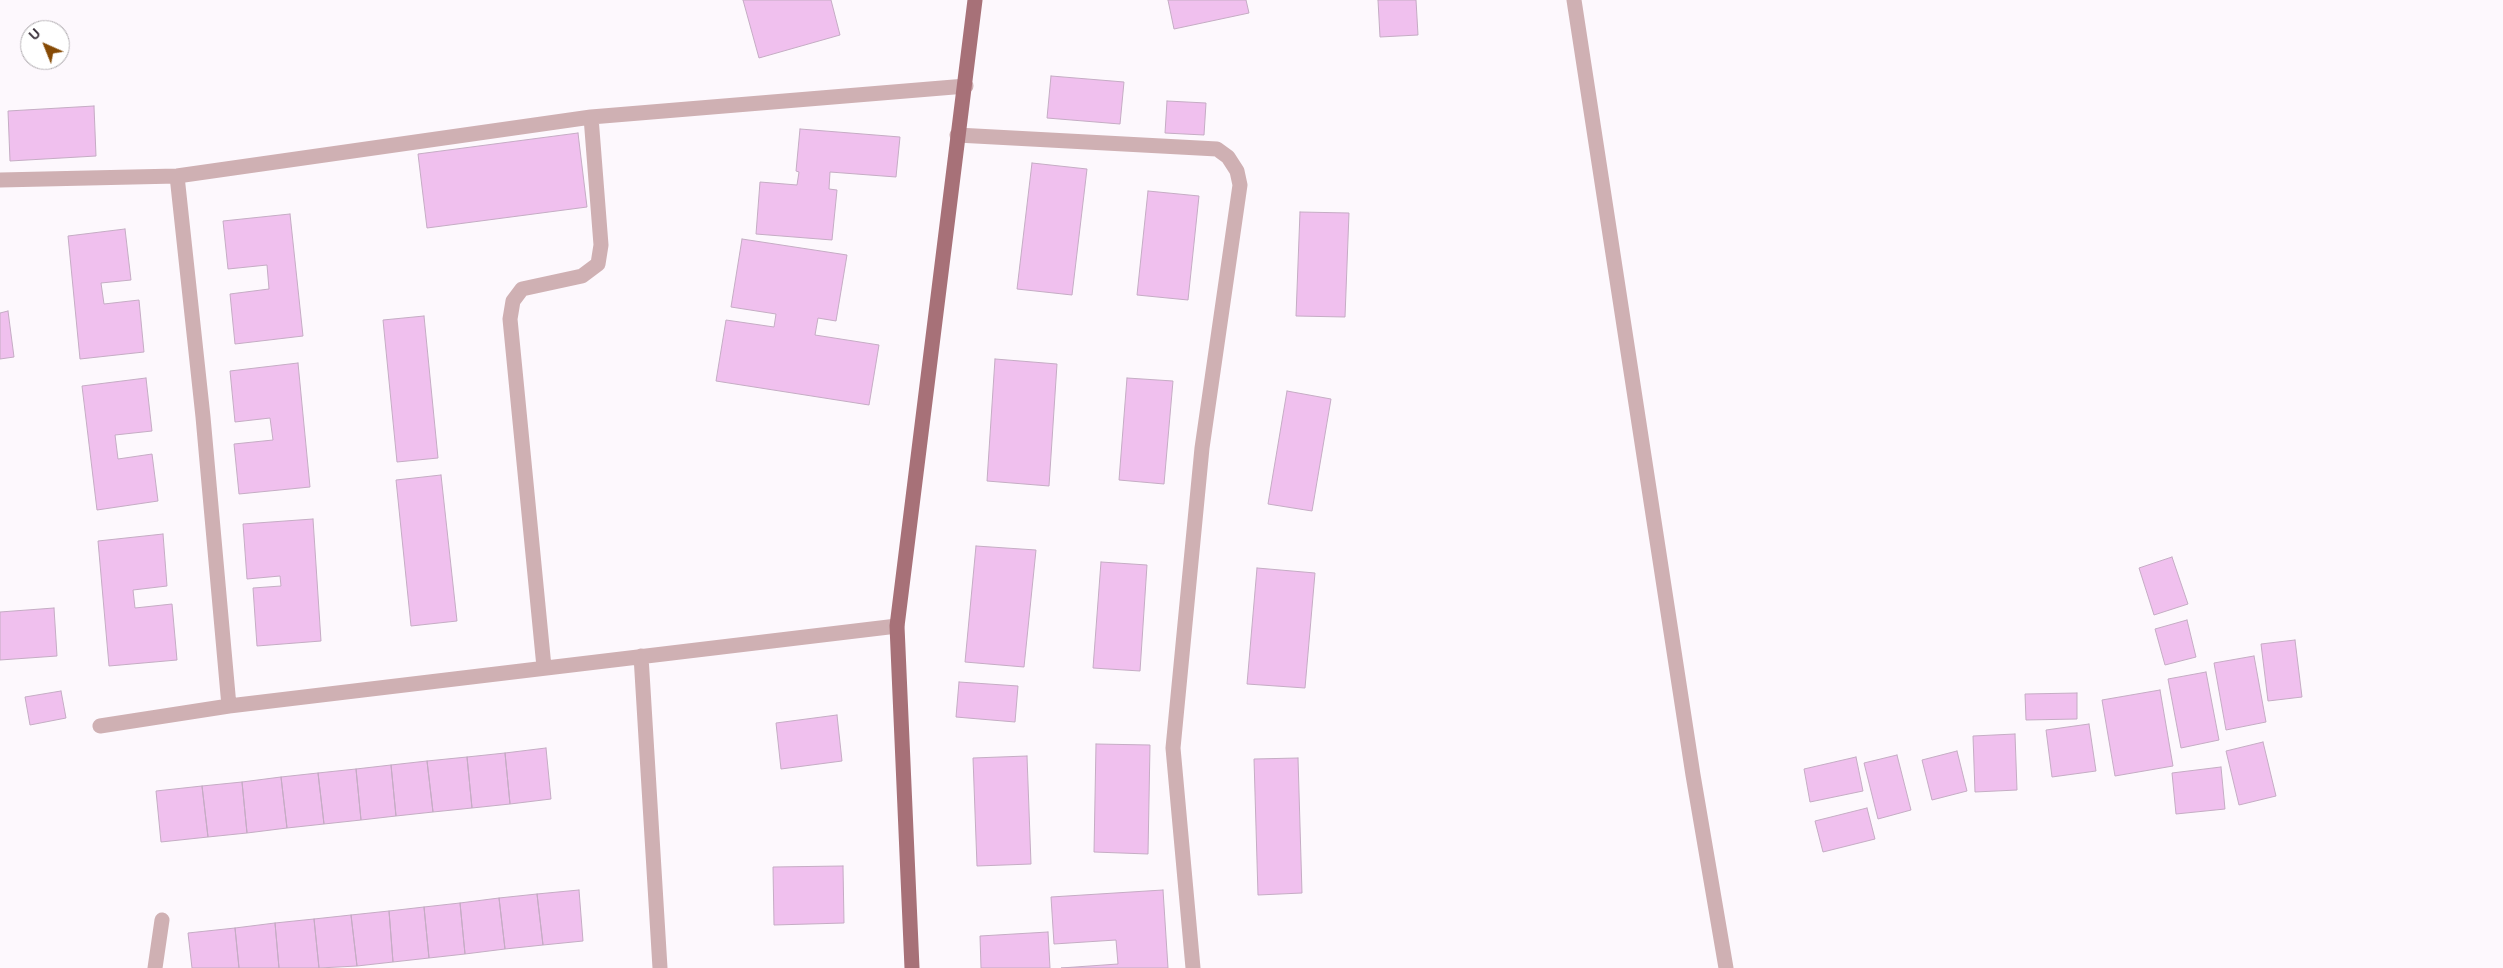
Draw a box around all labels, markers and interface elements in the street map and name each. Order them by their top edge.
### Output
north arrow [20,20,70,70]
text: U [25,25,44,44]

